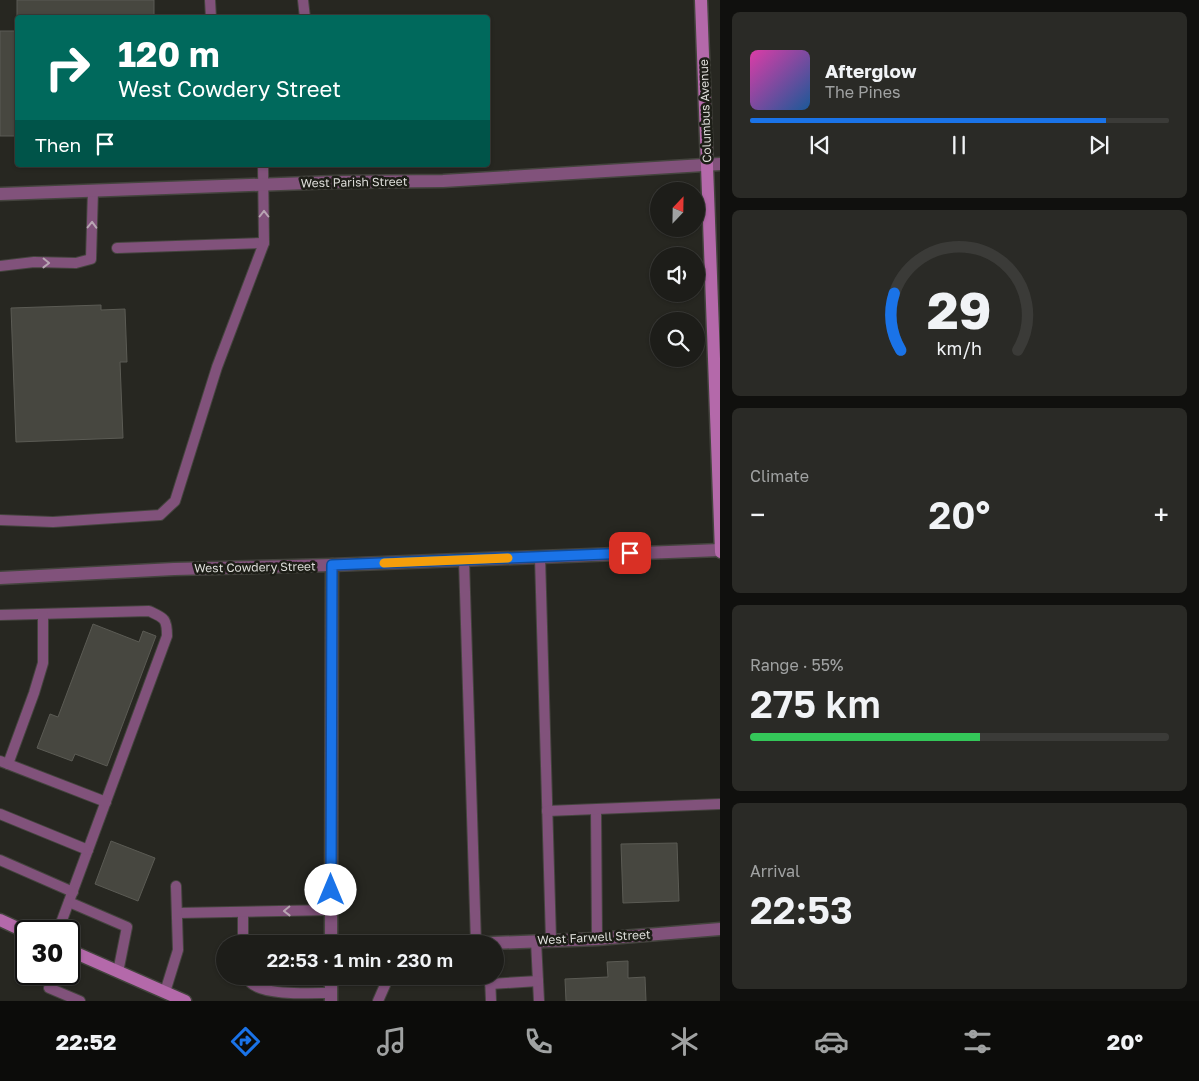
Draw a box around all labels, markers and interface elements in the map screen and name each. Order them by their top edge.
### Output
text: 120 m [118,33,220,75]
icon: right [35,35,100,100]
street label: Columbus Avenue [696,59,714,163]
text: Afterglow [825,59,916,82]
text: West Cowdery Street [118,75,341,102]
text: The Pines [825,82,900,102]
icon: arrive [91,130,119,158]
icon: previous [806,131,834,159]
icon: pause [945,131,973,159]
icon: next [1085,131,1113,159]
text: Then [35,133,81,156]
street label: West Parish Street [300,174,408,190]
north arrow [650,182,705,238]
map controls [650,182,705,367]
one-way arrow [259,209,269,217]
one-way arrow [87,221,97,228]
button: sound [650,247,705,302]
one-way arrow [42,257,50,268]
text: 29 [927,278,992,340]
button: search [650,312,705,367]
text: km/h [937,337,982,359]
text: Climate [750,466,809,486]
text: 20° [929,492,990,537]
text: − [750,498,765,531]
text: + [1154,498,1169,531]
pin [609,532,651,574]
icon: arrive [616,539,644,567]
street label: West Cowdery Street [194,558,316,576]
text: Range · 55% [750,655,844,675]
text: 275 km [750,681,881,726]
text: Arrival [750,861,800,881]
position arrow [304,863,356,915]
text: 22:53 [750,887,853,932]
one-way arrow [283,905,291,916]
speed limit sign: 30 [15,920,80,985]
street label: West Farwell Street [537,927,651,947]
text: 22:53 · 1 min · 230 m [267,948,453,971]
icon: directions [228,1024,263,1059]
icon: music [374,1024,409,1059]
icon: phone [521,1024,556,1059]
icon: climate [667,1024,702,1059]
icon: car [814,1024,849,1059]
icon: filters [960,1024,995,1059]
text: 22:52 [56,1028,116,1055]
text: 20° [1107,1028,1143,1055]

